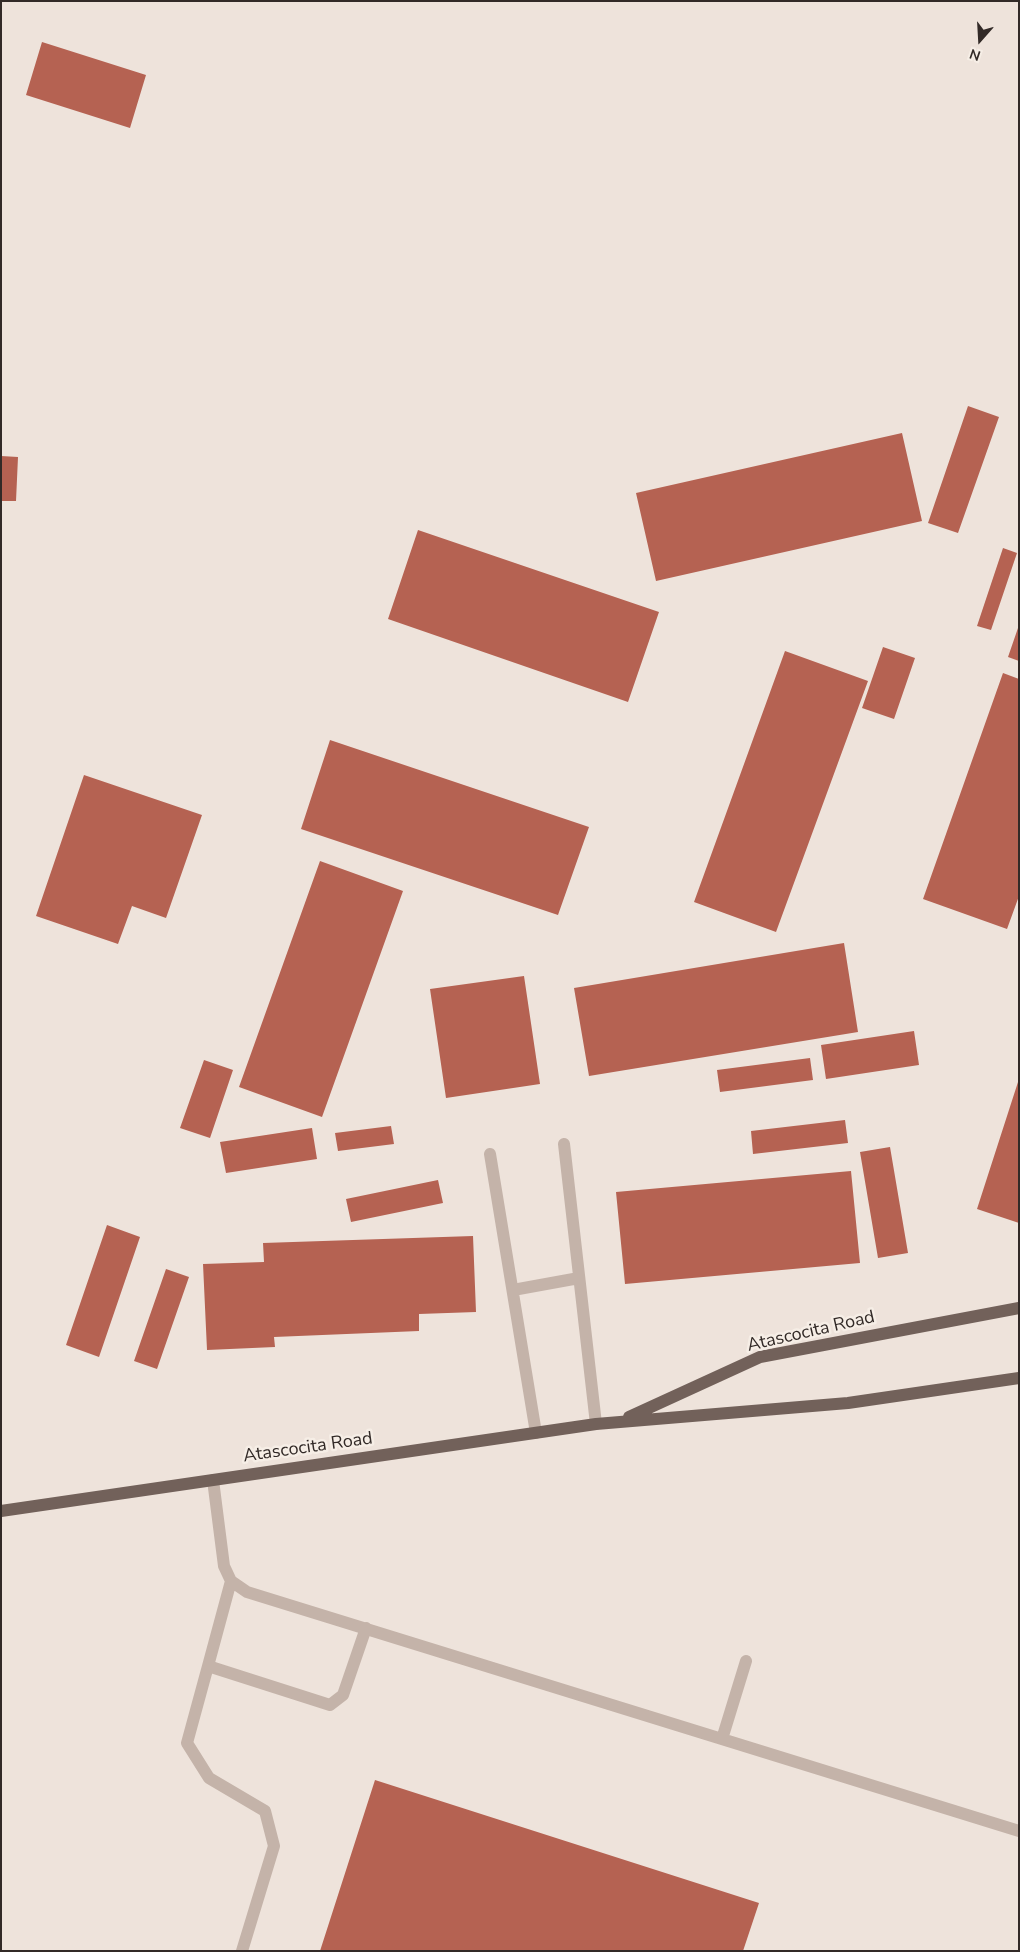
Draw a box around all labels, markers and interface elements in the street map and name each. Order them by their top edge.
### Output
north arrow [955,15,1005,65]
text: N [967,44,983,65]
street label: Atascocita Road [745,1307,877,1357]
street label: Atascocita Road [242,1428,374,1468]

